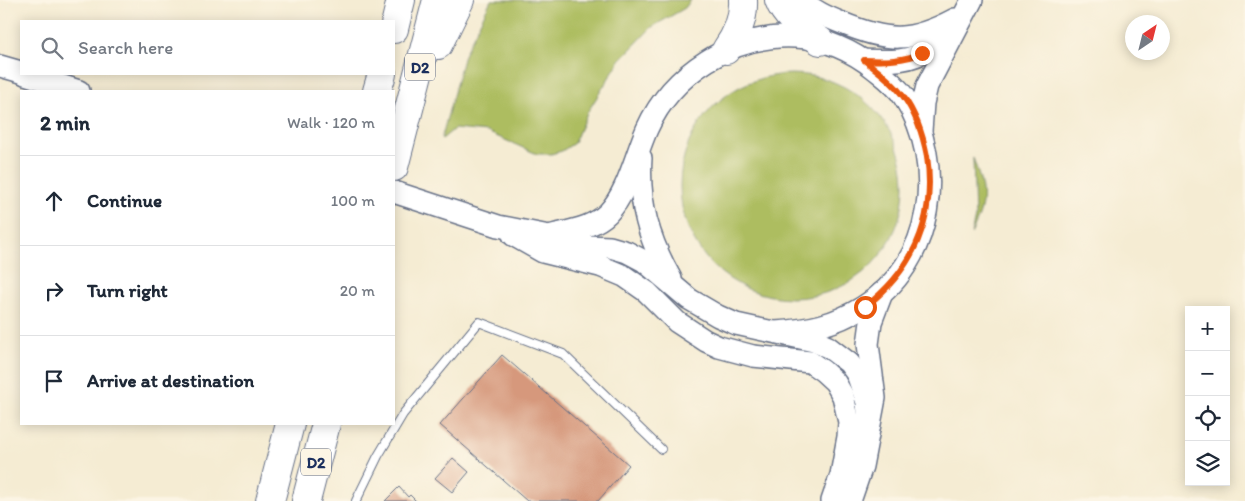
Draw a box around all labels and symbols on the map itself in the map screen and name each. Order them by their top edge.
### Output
north arrow [1125,15,1170,60]
route end [911,42,934,65]
road number: D2 [405,54,435,80]
route start [854,296,877,319]
road number: D2 [301,448,331,476]

